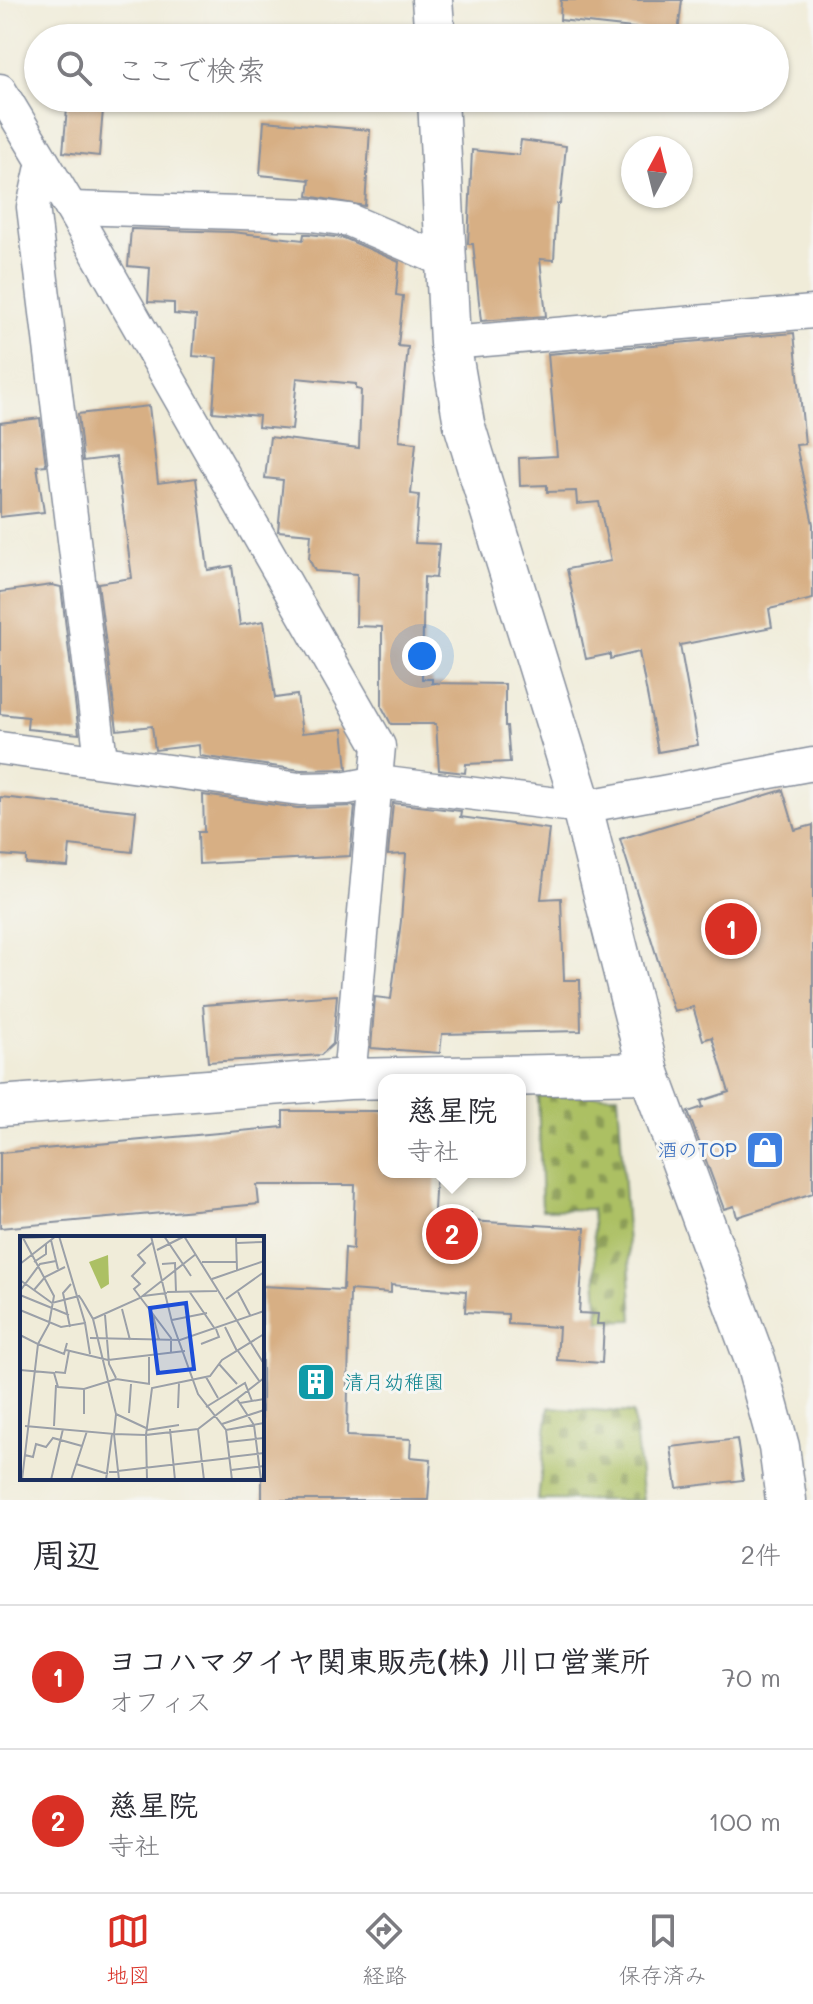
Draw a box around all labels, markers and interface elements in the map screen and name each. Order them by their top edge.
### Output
search box [24,24,789,112]
icon: search [52,46,96,90]
text: ここで検索 [116,49,266,89]
north arrow [621,136,693,208]
your location [402,636,442,676]
pin: 1 [705,899,757,959]
popup [378,1074,526,1178]
text: 慈星院 [407,1089,497,1129]
shop icon: 酒のTOP [744,1129,786,1171]
text: 寺社 [407,1133,459,1167]
place label: 酒のTOP [658,1136,737,1162]
pin: 2 [426,1204,478,1264]
inset map [20,1236,264,1480]
building icon: 清月幼稚園 [295,1361,337,1403]
place label: 清月幼稚園 [344,1368,444,1394]
text: 周辺 [32,1531,100,1576]
text: 2件 [741,1537,781,1571]
text: ヨコハマタイヤ関東販売(株) 川口営業所 [108,1640,650,1680]
text: 1 [52,1660,64,1694]
text: 70 m [721,1660,781,1694]
text: オフィス [108,1684,212,1718]
text: 慈星院 [108,1784,198,1824]
text: 2 [51,1804,65,1838]
text: 100 m [708,1804,781,1838]
text: 寺社 [108,1828,160,1862]
tab: 地図 [106,1909,150,1989]
tab: 経路 [362,1909,407,1989]
tab: 保存済み [619,1909,707,1989]

